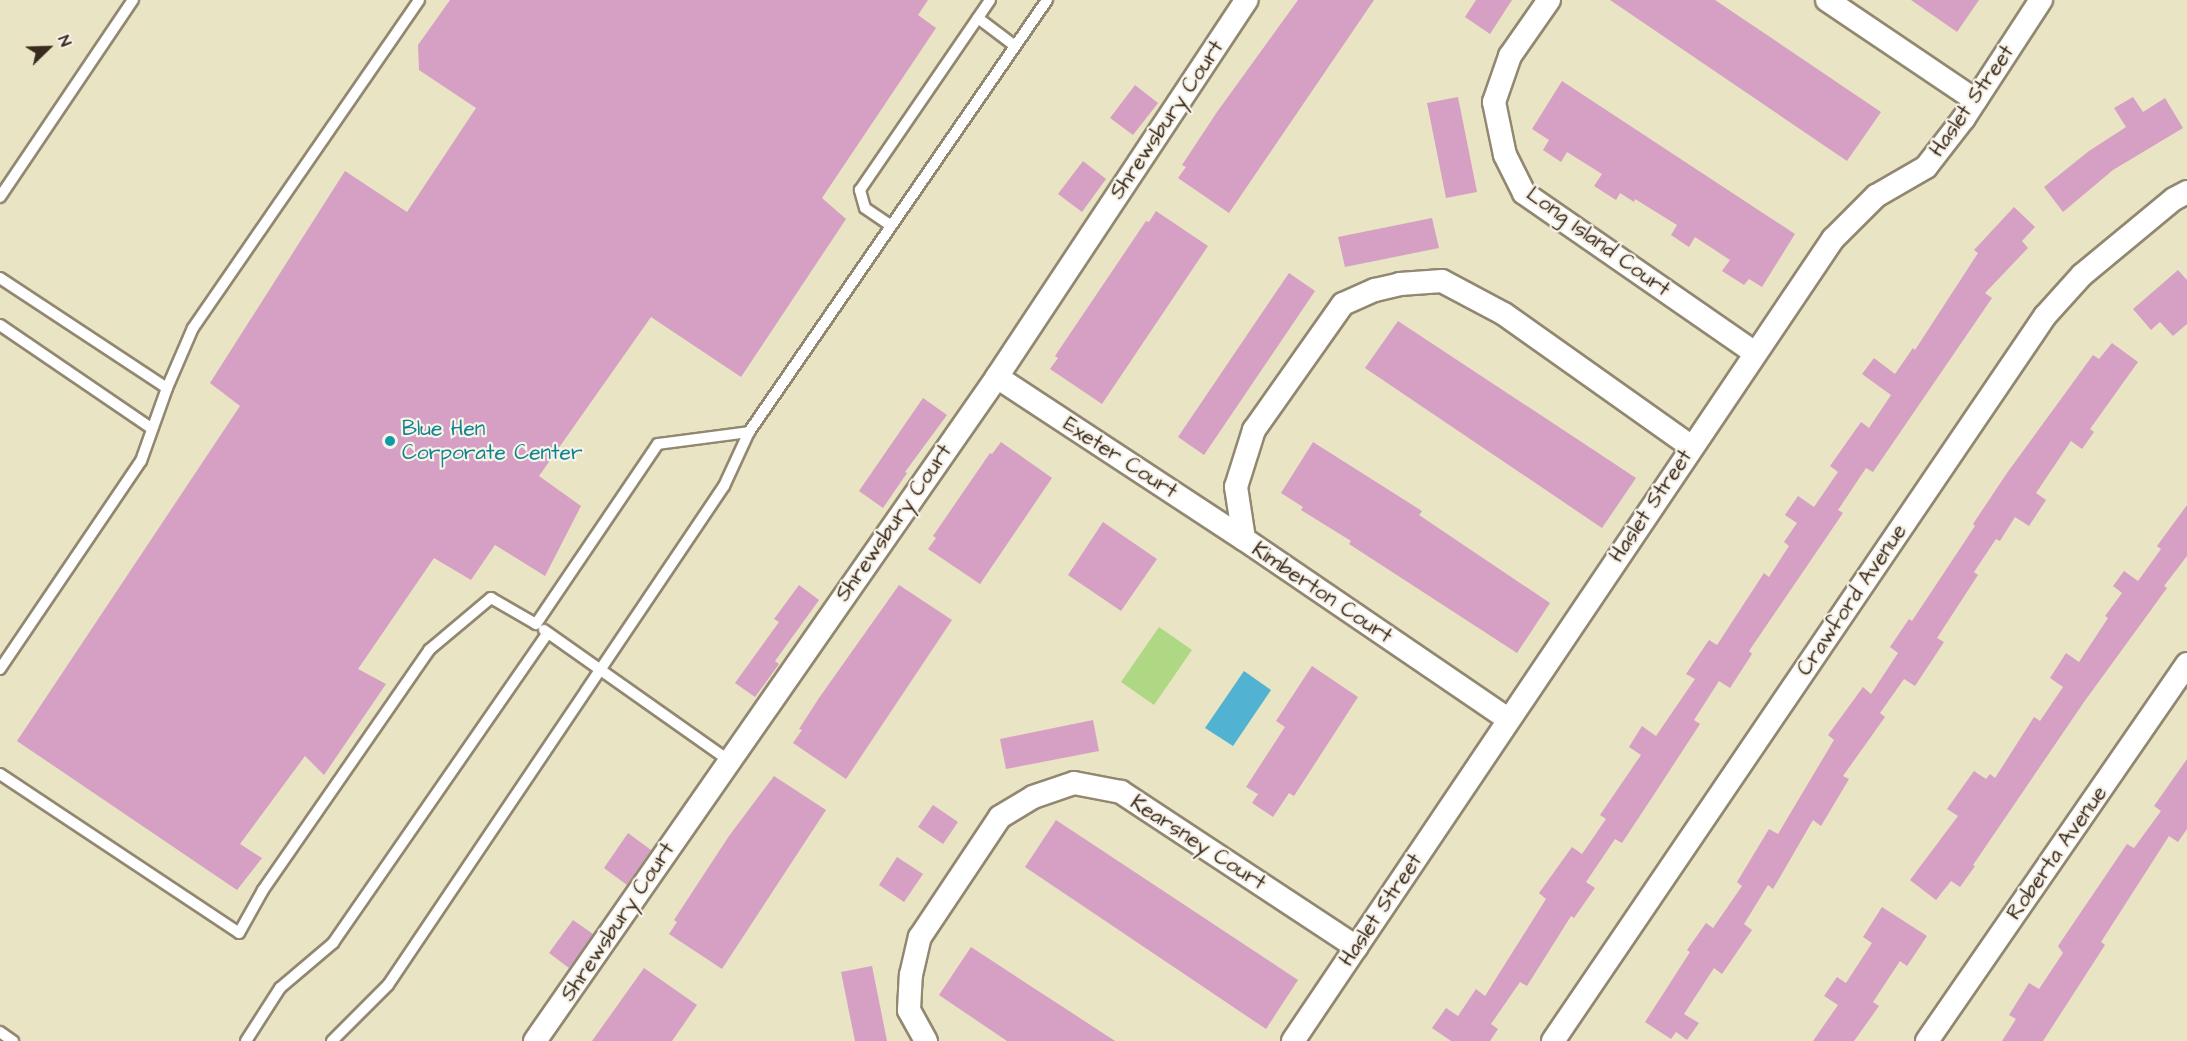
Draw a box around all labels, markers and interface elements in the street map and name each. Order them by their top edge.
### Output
north arrow [18,18,78,78]
text: N [52,32,77,50]
street label: Shrewsbury Court [1105,36,1229,204]
street label: Haslet Street [1924,40,2020,162]
street label: Long Island Court [1521,182,1675,302]
street label: Exeter Court [1058,412,1182,504]
place label: Blue Hen Corporate Center [402,416,582,466]
marker: Blue Hen Corporate Center [383,434,397,448]
street label: Shrewsbury Court [830,440,958,606]
street label: Haslet Street [1604,445,1698,567]
street label: Crawford Avenue [1792,519,1912,681]
street label: Kimberton Court [1247,537,1397,649]
street label: Roberta Avenue [2002,781,2112,925]
street label: Kearsney Court [1126,790,1270,896]
street label: Shrewsbury Court [556,838,680,1006]
street label: Haslet Street [1334,849,1428,971]

